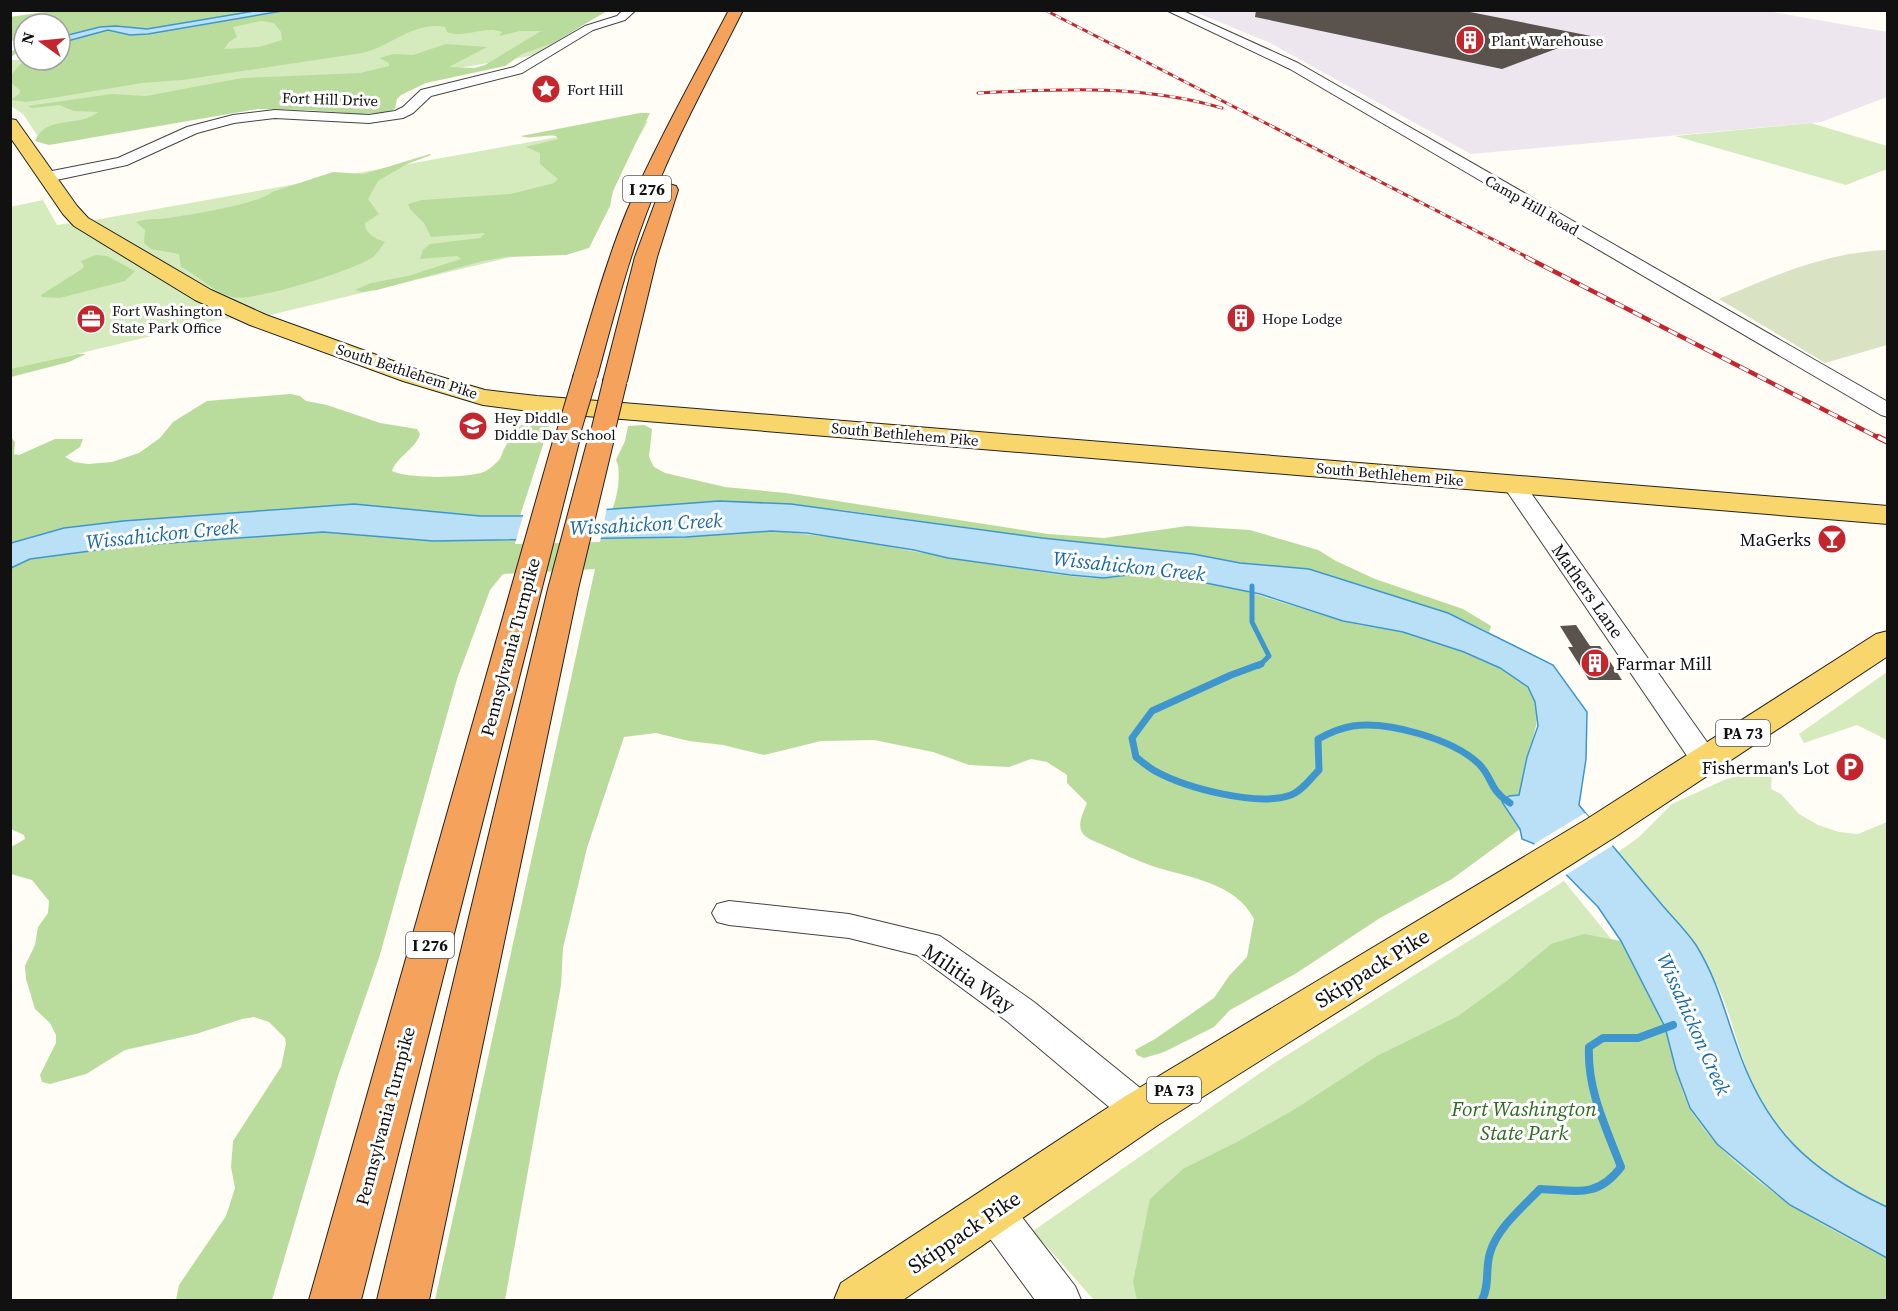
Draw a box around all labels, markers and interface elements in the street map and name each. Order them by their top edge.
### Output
north arrow [12,12,72,72]
building icon: Plant Warehouse [1454,24,1486,56]
text: N [15,29,40,47]
place label: Plant Warehouse [1491,30,1604,51]
place icon: Fort Hill [530,73,562,105]
place label: Fort Hill [567,79,624,100]
street label: Fort Hill Drive [282,87,379,111]
street label: Camp Hill Road [1481,170,1583,241]
road number: I 276 [623,176,671,202]
place label: Fort Washington State Park Office [112,300,223,338]
building icon: Hope Lodge [1225,302,1257,334]
office icon: Fort Washington State Park Office [75,303,107,335]
place label: Hope Lodge [1262,308,1343,329]
street label: South Bethlehem Pike [334,338,481,404]
place label: Hey Diddle Diddle Day School [494,407,616,445]
school or university icon: Hey Diddle Diddle Day School [457,410,489,442]
street label: South Bethlehem Pike [831,417,980,451]
street label: South Bethlehem Pike [1316,457,1465,491]
water label: Wissahickon Creek [569,506,724,542]
water label: Wissahickon Creek [84,512,240,556]
bar icon: MaGerks [1816,523,1848,555]
place label: MaGerks [1740,527,1811,552]
street label: Mathers Lane [1546,539,1630,643]
water label: Wissahickon Creek [1051,544,1207,588]
street label: Pennsylvania Turnpike [474,555,546,739]
building icon: Farmar Mill [1579,647,1611,679]
place label: Farmar Mill [1616,651,1712,676]
road number: PA 73 [1716,720,1770,746]
parking icon: Fisherman's Lot [1834,751,1866,783]
place label: Fisherman's Lot [1702,755,1829,780]
street label: Skippack Pike [1309,921,1435,1015]
road number: I 276 [406,932,454,958]
street label: Militia Way [917,936,1021,1020]
water label: Wissahickon Creek [1650,948,1738,1100]
street label: Pennsylvania Turnpike [349,1024,421,1208]
road number: PA 73 [1147,1077,1201,1103]
park label: Fort Washington State Park [1450,1094,1597,1147]
street label: Skippack Pike [902,1184,1026,1280]

